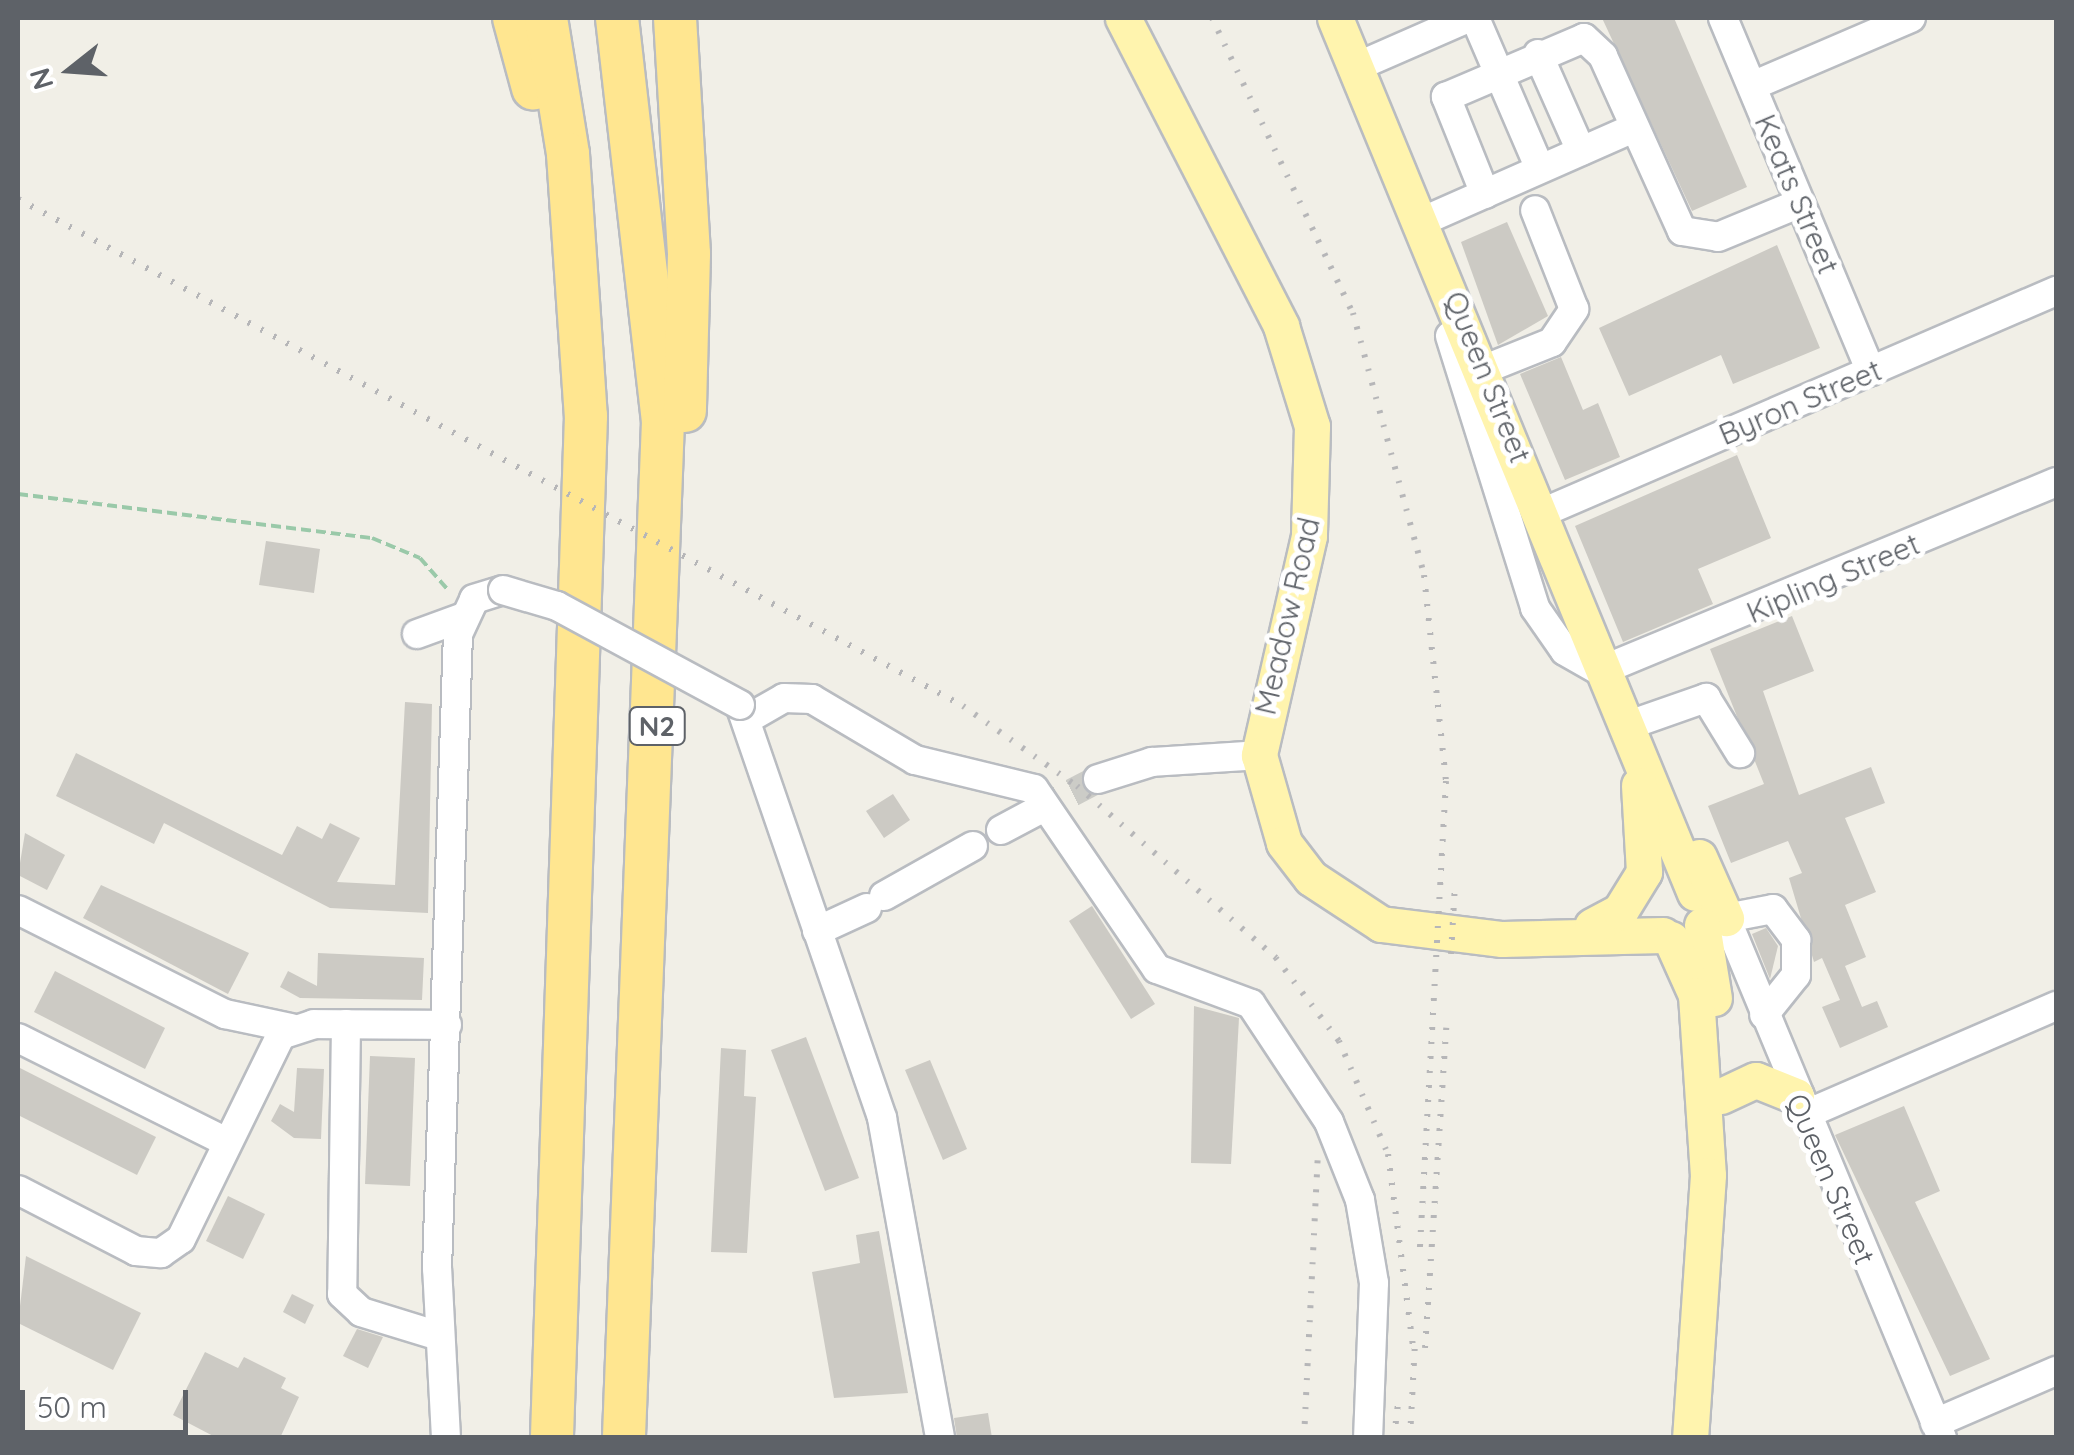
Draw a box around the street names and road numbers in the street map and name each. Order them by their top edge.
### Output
street label: Keats Street [1747,109,1847,279]
street label: Queen Street [1437,286,1539,468]
street label: Byron Street [1713,352,1887,452]
street label: Meadow Road [1247,514,1327,718]
street label: Kipling Street [1741,525,1925,631]
road number: N2 [627,703,687,749]
street label: Queen Street [1779,1088,1883,1270]

